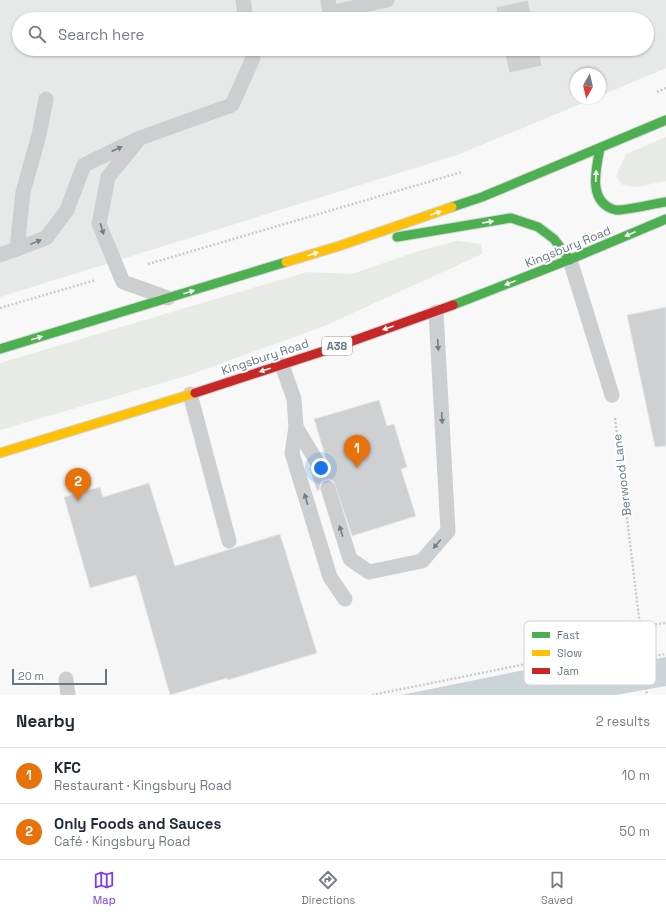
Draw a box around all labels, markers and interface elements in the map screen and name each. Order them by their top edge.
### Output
search box [12,12,654,56]
icon: search [26,23,48,45]
text: Search here [58,25,144,44]
north arrow [570,68,606,104]
one-way arrow [111,146,122,152]
one-way arrow [593,169,599,182]
one-way arrow [430,209,442,215]
one-way arrow [482,219,494,225]
one-way arrow [99,223,105,235]
street label: Kingsbury Road [523,223,613,271]
one-way arrow [624,232,636,238]
one-way arrow [31,238,43,244]
one-way arrow [307,251,319,257]
one-way arrow [503,281,515,287]
one-way arrow [183,289,195,295]
one-way arrow [381,326,393,332]
one-way arrow [32,335,44,341]
street label: Kingsbury Road [219,335,311,379]
road number: A38 [322,337,352,355]
one-way arrow [434,339,441,351]
one-way arrow [258,367,270,373]
one-way arrow [438,412,445,424]
street label: Berwood Lane [609,433,635,517]
pin: 1 [344,435,370,468]
your location [311,458,331,478]
pin: 2 [65,468,91,501]
one-way arrow [303,493,309,505]
one-way arrow [338,525,344,537]
one-way arrow [433,538,442,549]
legend [524,621,656,685]
text: Fast [557,628,580,642]
text: Slow [557,646,582,660]
text: Jam [557,664,579,678]
scale bar [12,667,107,686]
text: 20 m [18,669,44,683]
text: Nearby [16,710,75,732]
text: 2 results [596,713,650,730]
text: KFC [54,758,81,777]
text: 1 [26,767,32,784]
text: 10 m [622,767,650,784]
text: Restaurant · Kingsbury Road [54,777,232,794]
text: Only Foods and Sauces [54,814,221,833]
text: 2 [25,823,33,840]
text: 50 m [619,823,650,840]
text: Café · Kingsbury Road [54,833,190,850]
tab: Map [93,869,116,907]
tab: Directions [301,869,355,907]
tab: Saved [541,869,573,907]

